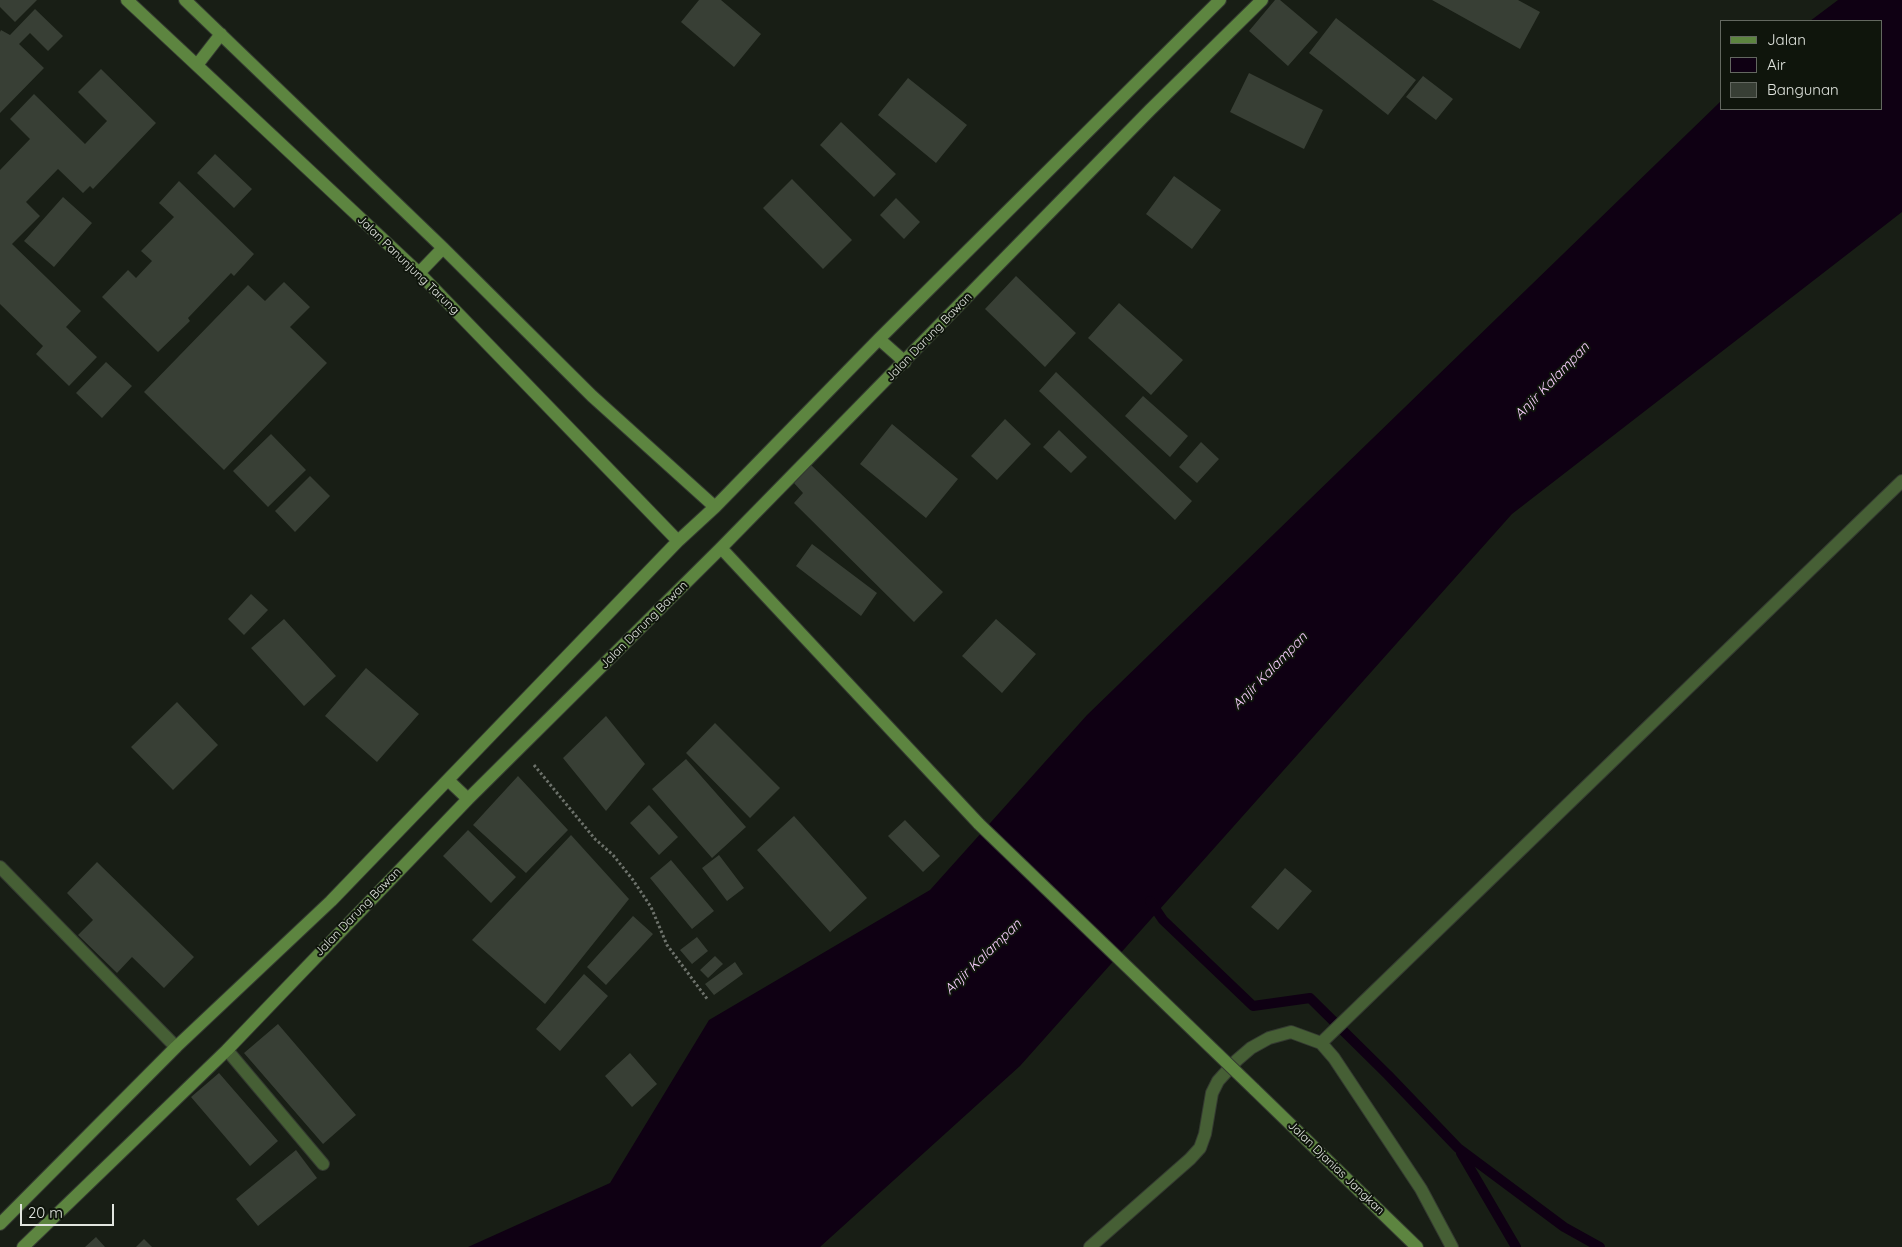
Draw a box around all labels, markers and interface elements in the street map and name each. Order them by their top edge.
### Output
legend [1720,20,1882,110]
text: Jalan [1767,30,1806,49]
text: Air [1767,55,1786,74]
text: Bangunan [1767,80,1839,99]
street label: Jalan Panunjung Tarung [354,212,462,318]
street label: Jalan Darung Bawan [883,290,975,384]
water label: Anjir Kalampan [1511,339,1593,423]
street label: Jalan Darung Bawan [597,578,691,672]
water label: Anjir Kalampan [1229,629,1311,713]
street label: Jalan Darung Bawan [312,865,404,959]
water label: Anjir Kalampan [941,916,1025,998]
street label: Jalan Djanias Jangkan [1285,1118,1387,1218]
scale bar [22,1194,116,1226]
text: 20 m [28,1203,63,1222]

